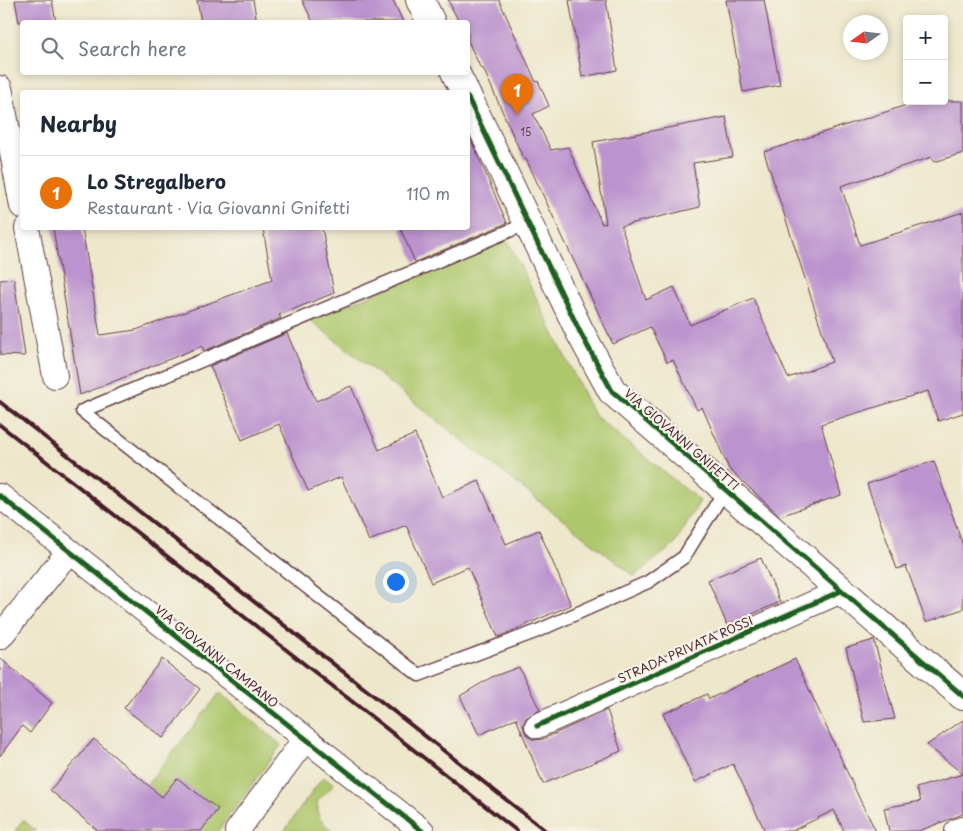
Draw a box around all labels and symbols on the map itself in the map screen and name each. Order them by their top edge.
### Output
north arrow [843,15,888,60]
pin: 1 [501,74,533,115]
house number: 15 [521,124,531,139]
street label: VIA GIOVANNI GNIFETTI [621,384,743,494]
your location [383,569,409,595]
street label: VIA GIOVANNI CAMPANO [151,600,283,712]
street label: STRADA PRIVATA ROSSI [614,611,756,687]

